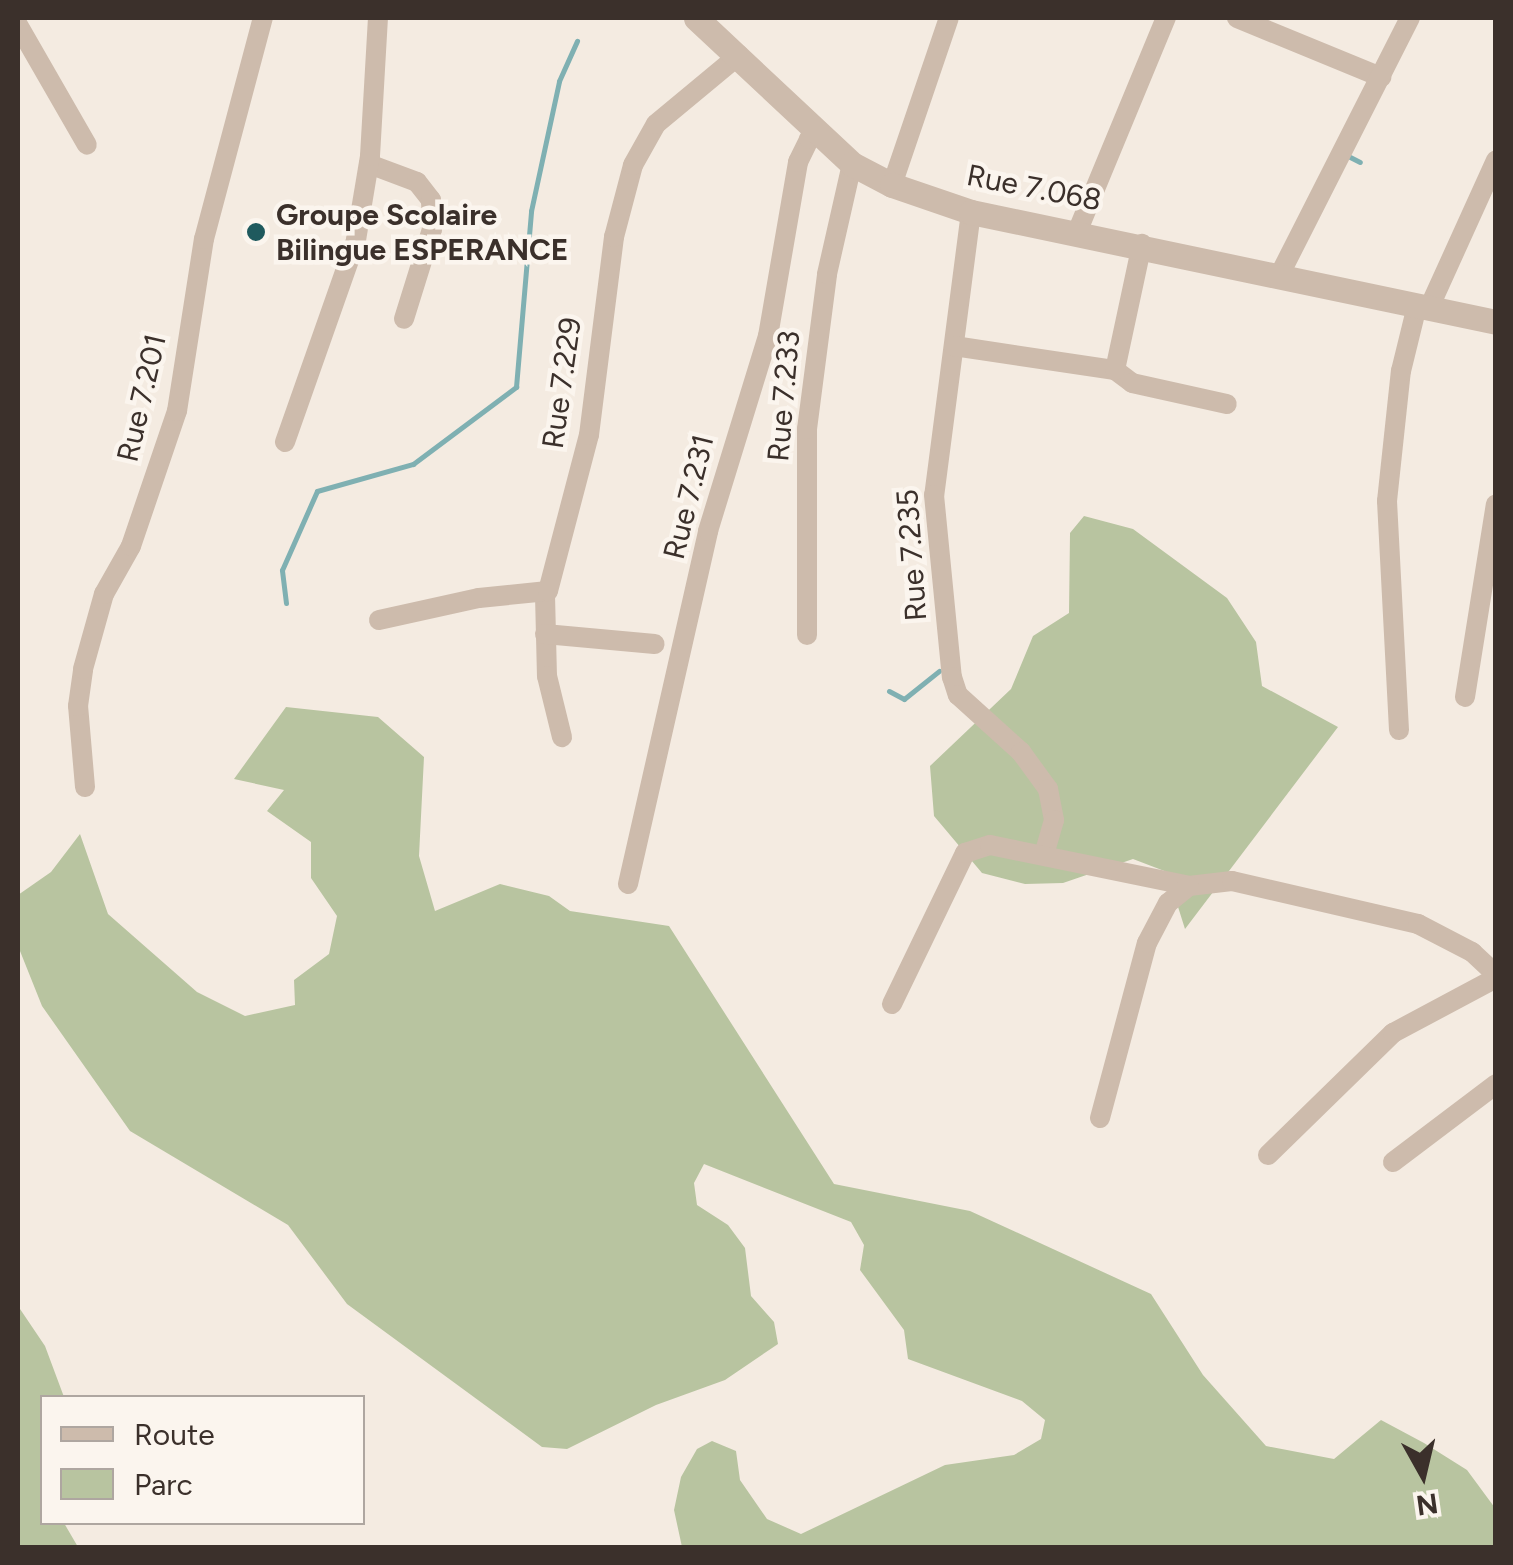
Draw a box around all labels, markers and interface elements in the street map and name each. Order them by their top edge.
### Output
street label: Rue 7.068 [964,157,1104,219]
place label: Groupe Scolaire Bilingue ESPERANCE [276,197,569,268]
marker: Groupe Scolaire Bilingue ESPERANCE [245,221,267,243]
street label: Rue 7.229 [535,315,589,451]
street label: Rue 7.233 [760,329,808,463]
street label: Rue 7.201 [110,331,174,465]
street label: Rue 7.231 [656,431,722,563]
street label: Rue 7.235 [889,488,935,622]
legend [40,1395,365,1525]
text: Route [134,1416,215,1453]
north arrow [1373,1425,1473,1525]
text: Parc [134,1466,193,1503]
text: N [1414,1486,1440,1523]

